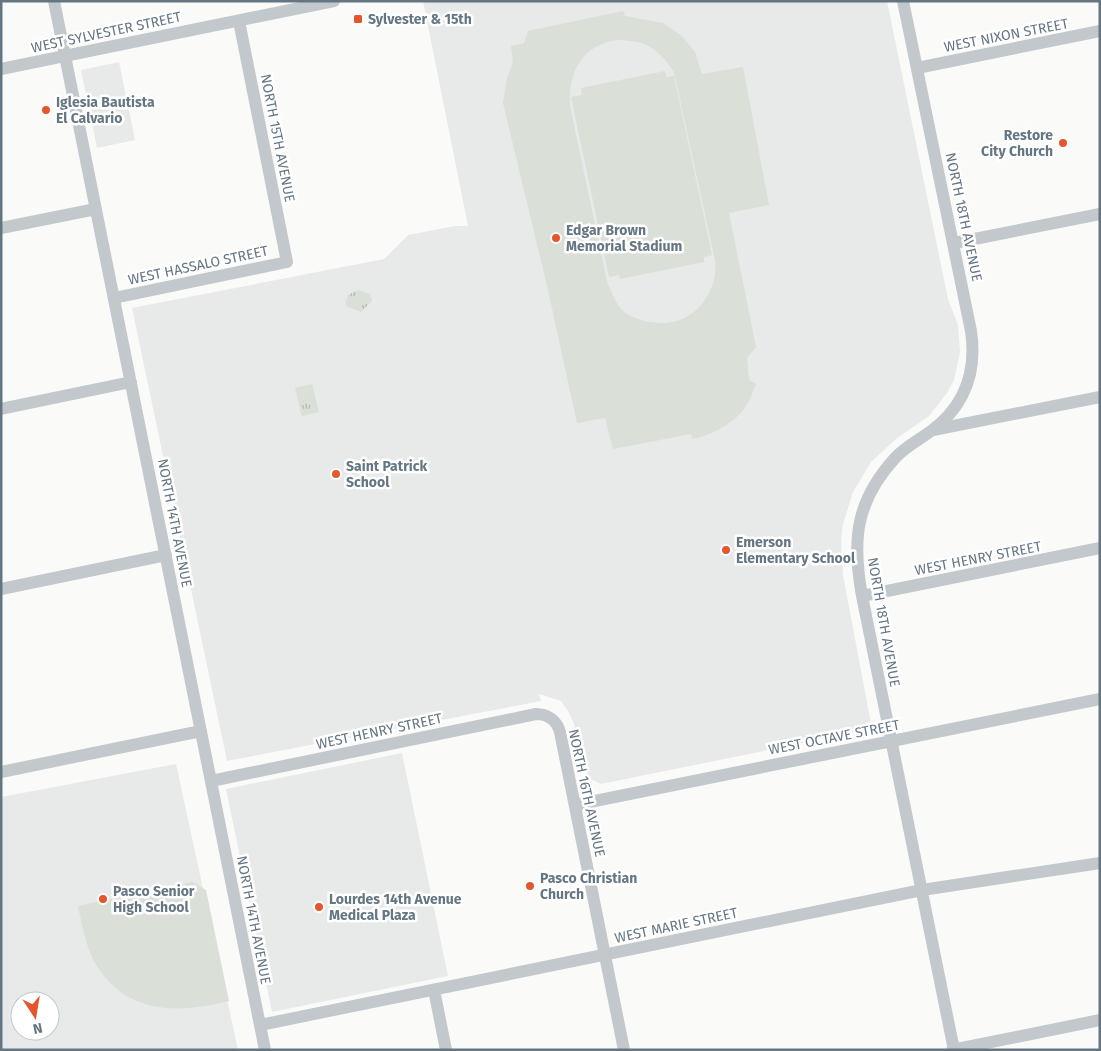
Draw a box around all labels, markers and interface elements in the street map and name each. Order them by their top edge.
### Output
street label: WEST SYLVESTER STREET [30,8,183,57]
place label: Sylvester & 15th [368,11,472,28]
marker: Sylvester & 15th [352,13,364,25]
street label: WEST NIXON STREET [942,15,1071,56]
street label: NORTH 15TH AVENUE [257,73,298,204]
place label: Iglesia Bautista El Calvario [56,94,155,127]
marker: Iglesia Bautista El Calvario [40,104,52,116]
place label: Restore City Church [981,127,1053,160]
marker: Restore City Church [1057,137,1069,149]
street label: NORTH 18TH AVENUE [942,151,985,283]
place label: Edgar Brown Memorial Stadium [566,222,683,255]
marker: Edgar Brown Memorial Stadium [550,232,562,244]
street label: WEST HASSALO STREET [127,242,270,289]
street label: NORTH 14TH AVENUE [154,457,195,589]
place label: Saint Patrick School [346,458,427,491]
marker: Saint Patrick School [330,468,342,480]
place label: Emerson Elementary School [736,534,856,567]
street label: WEST HENRY STREET [913,538,1044,579]
marker: Emerson Elementary School [720,544,732,556]
street label: NORTH 18TH AVENUE [864,556,903,688]
street label: WEST HENRY STREET [314,710,444,753]
street label: WEST OCTAVE STREET [767,716,902,759]
street label: NORTH 16TH AVENUE [565,727,608,859]
street label: NORTH 14TH AVENUE [233,854,274,986]
place label: Pasco Christian Church [540,870,637,903]
marker: Pasco Christian Church [524,880,536,892]
place label: Pasco Senior High School [113,883,195,916]
place label: Lourdes 14th Avenue Medical Plaza [329,891,462,924]
marker: Pasco Senior High School [97,893,109,905]
marker: Lourdes 14th Avenue Medical Plaza [313,901,325,913]
street label: WEST MARIE STREET [613,904,740,947]
north arrow [10,991,60,1041]
text: N [31,1019,44,1038]

